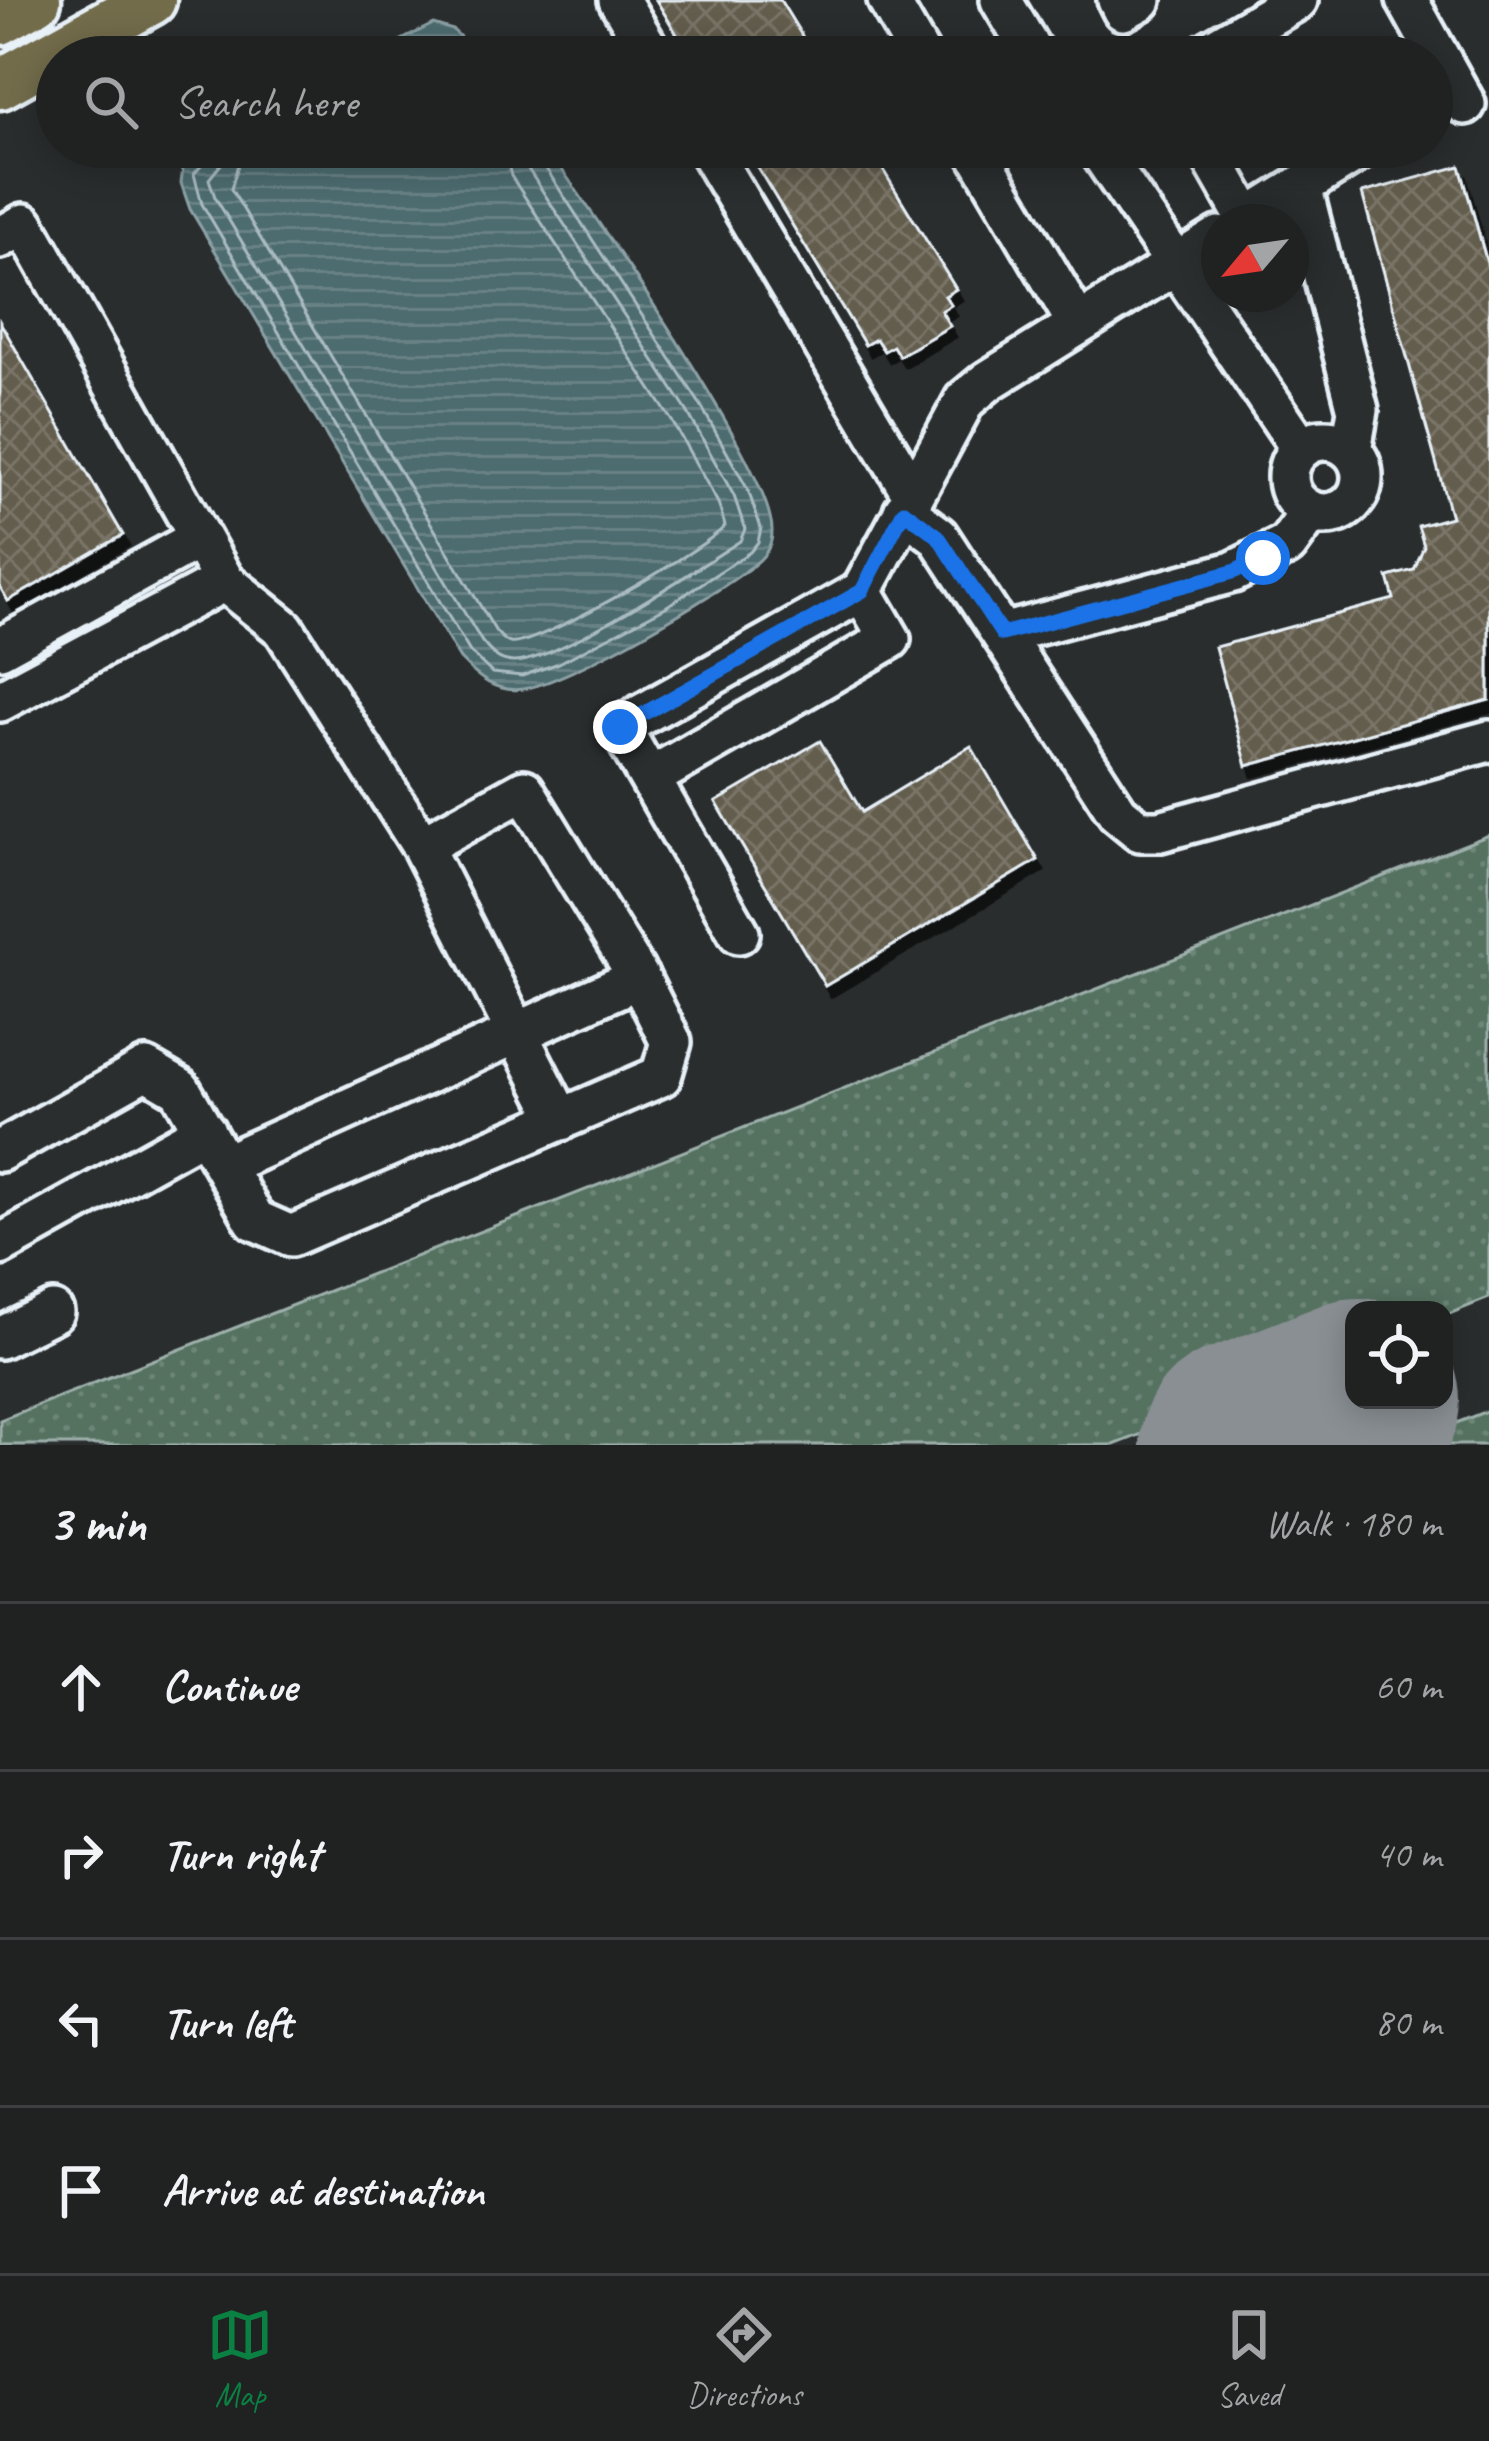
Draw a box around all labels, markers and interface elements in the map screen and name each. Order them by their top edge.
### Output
search box [36,36,1453,168]
icon: search [78,69,144,135]
text: Search here [174,74,357,131]
north arrow [1201,204,1309,312]
route start [1236,531,1290,585]
route end [593,700,647,754]
map controls [1345,1301,1453,1409]
button: locate [1345,1301,1453,1409]
text: 3 min [48,1491,146,1555]
text: Walk · 180 m [1265,1499,1441,1548]
icon: ahead [48,1654,114,1720]
text: Continue [162,1658,296,1715]
text: 60 m [1375,1662,1441,1711]
icon: right [48,1822,114,1888]
text: Turn right [162,1826,320,1883]
text: 40 m [1375,1830,1441,1879]
icon: left [48,1990,114,2056]
text: Turn left [162,1994,292,2051]
text: 80 m [1375,1998,1441,2047]
icon: arrive [48,2158,114,2224]
text: Arrive at destination [162,2162,484,2219]
tab: Map [207,2302,273,2416]
tab: Directions [687,2302,802,2416]
tab: Saved [1216,2302,1282,2416]

